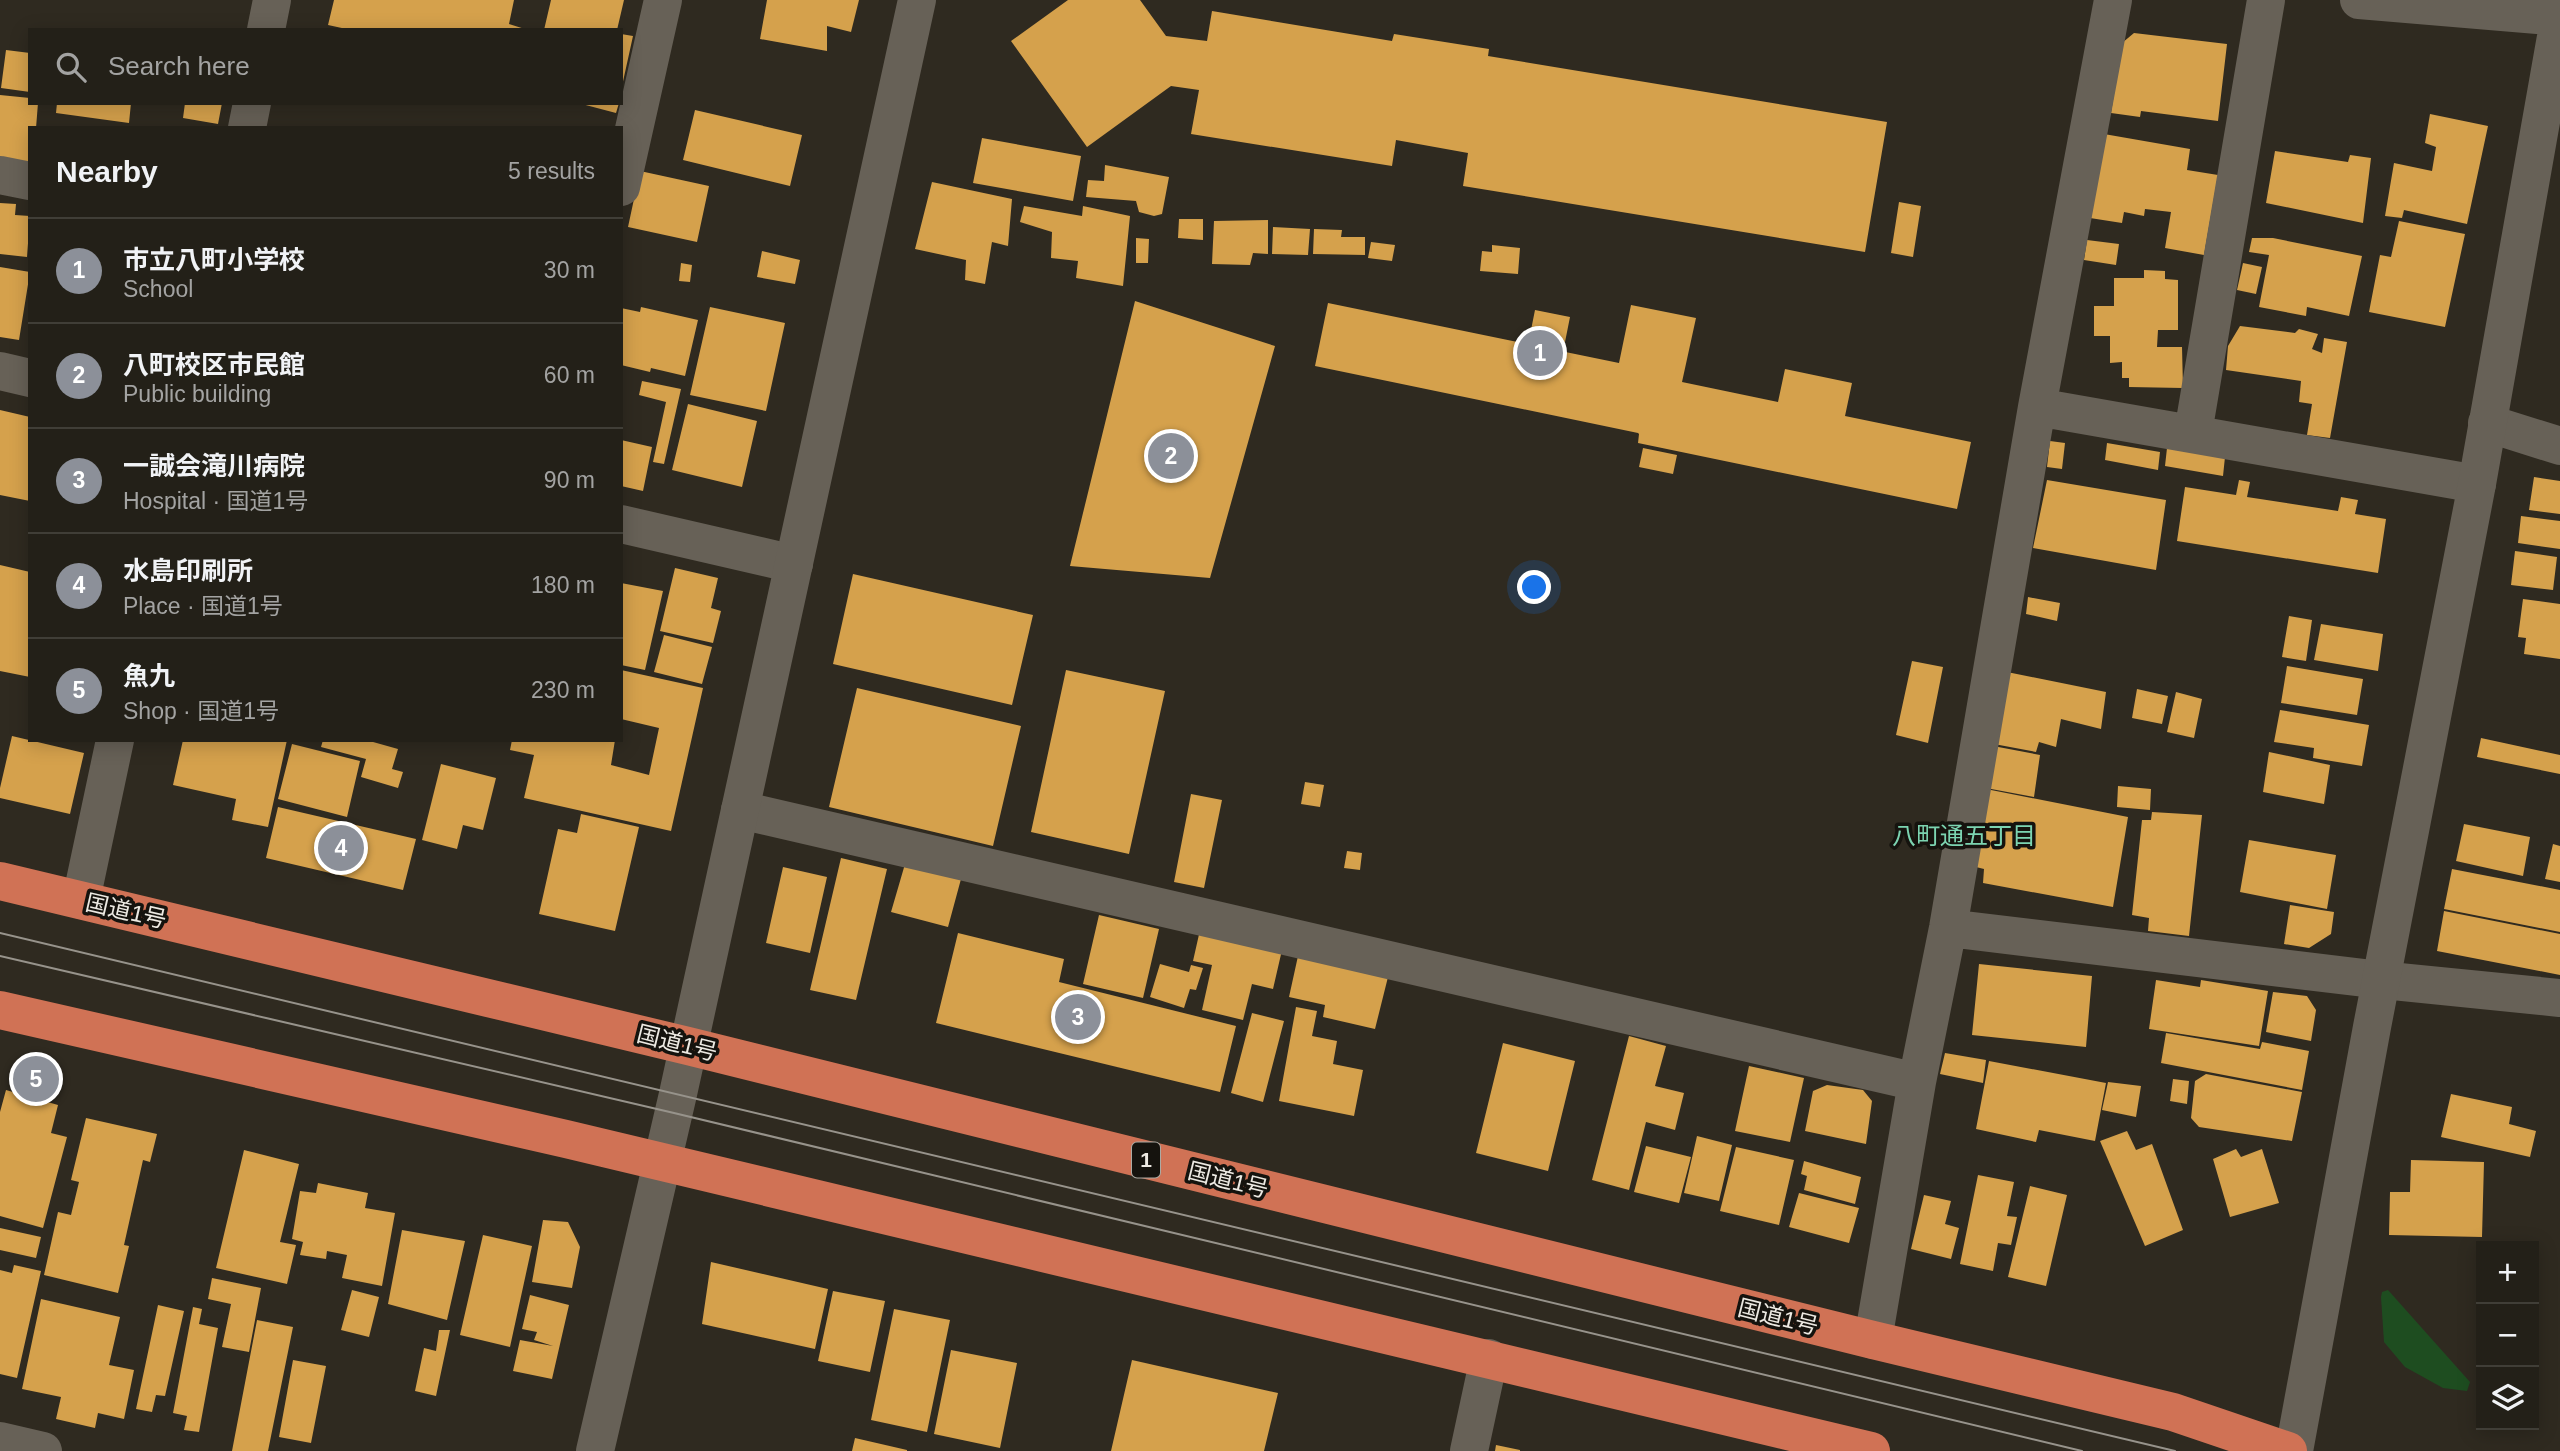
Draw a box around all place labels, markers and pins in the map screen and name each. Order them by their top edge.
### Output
pin: 1 [1517,327,1563,379]
pin: 2 [1148,430,1194,482]
pin: 4 [318,822,364,874]
pin: 3 [1055,991,1101,1043]
pin: 5 [13,1053,59,1105]

